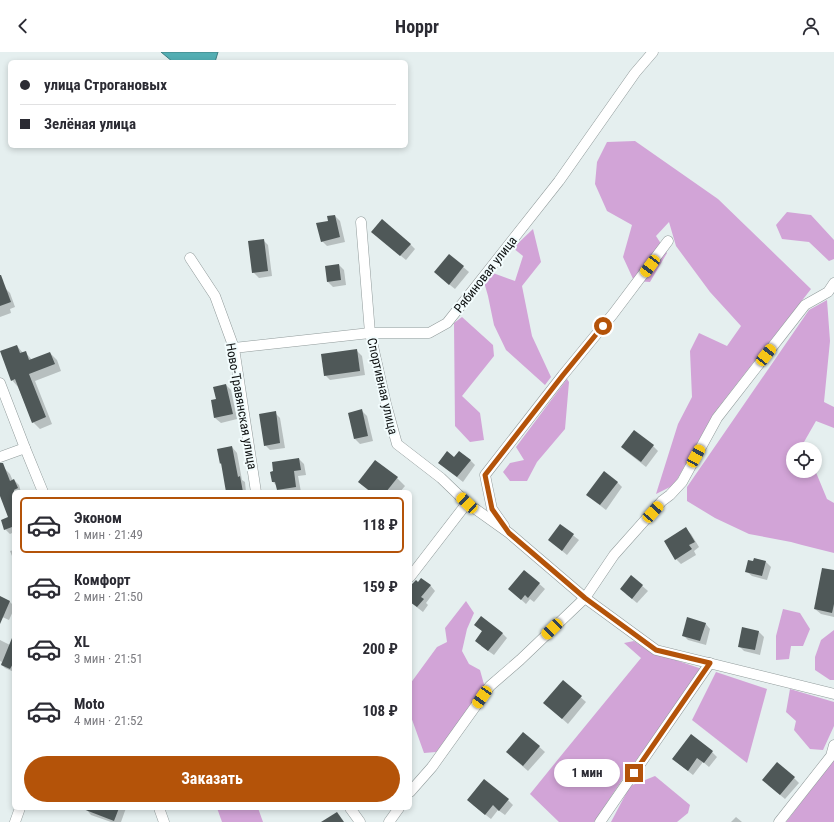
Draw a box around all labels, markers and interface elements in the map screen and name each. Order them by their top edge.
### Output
icon: back [12,15,34,37]
icon: person [800,15,822,37]
text: Hoppr [395,16,439,37]
text: улица Строгановых [44,76,167,94]
text: Зелёная улица [44,115,136,133]
street label: Рябиновая улица [451,233,520,316]
car [638,253,662,279]
route start [594,317,612,335]
street label: Спортивная улица [364,336,401,436]
street label: Ново-Травянская улица [223,342,260,471]
car [754,342,778,368]
map controls [786,442,822,478]
button: locate [786,442,822,478]
car [685,443,707,469]
car [454,490,480,516]
car [641,499,665,525]
icon: car [26,507,62,543]
text: Эконом [74,509,122,527]
text: 118 ₽ [362,516,398,534]
text: 1 мин · 21:49 [74,527,143,542]
icon: car [26,569,62,605]
text: Комфорт [74,571,131,589]
text: 159 ₽ [362,578,398,596]
text: 2 мин · 21:50 [74,589,143,604]
car [539,616,565,642]
icon: car [26,631,62,667]
text: XL [74,633,90,651]
text: 200 ₽ [362,640,398,658]
text: 3 мин · 21:51 [74,651,143,666]
car [470,684,494,710]
icon: car [26,693,62,729]
text: Moto [74,695,105,713]
text: 108 ₽ [362,702,398,720]
text: 4 мин · 21:52 [74,713,143,728]
button: Заказать [24,756,400,802]
callout: 1 мин [554,759,620,787]
route end [625,764,643,782]
text: 1 мин [571,765,603,780]

